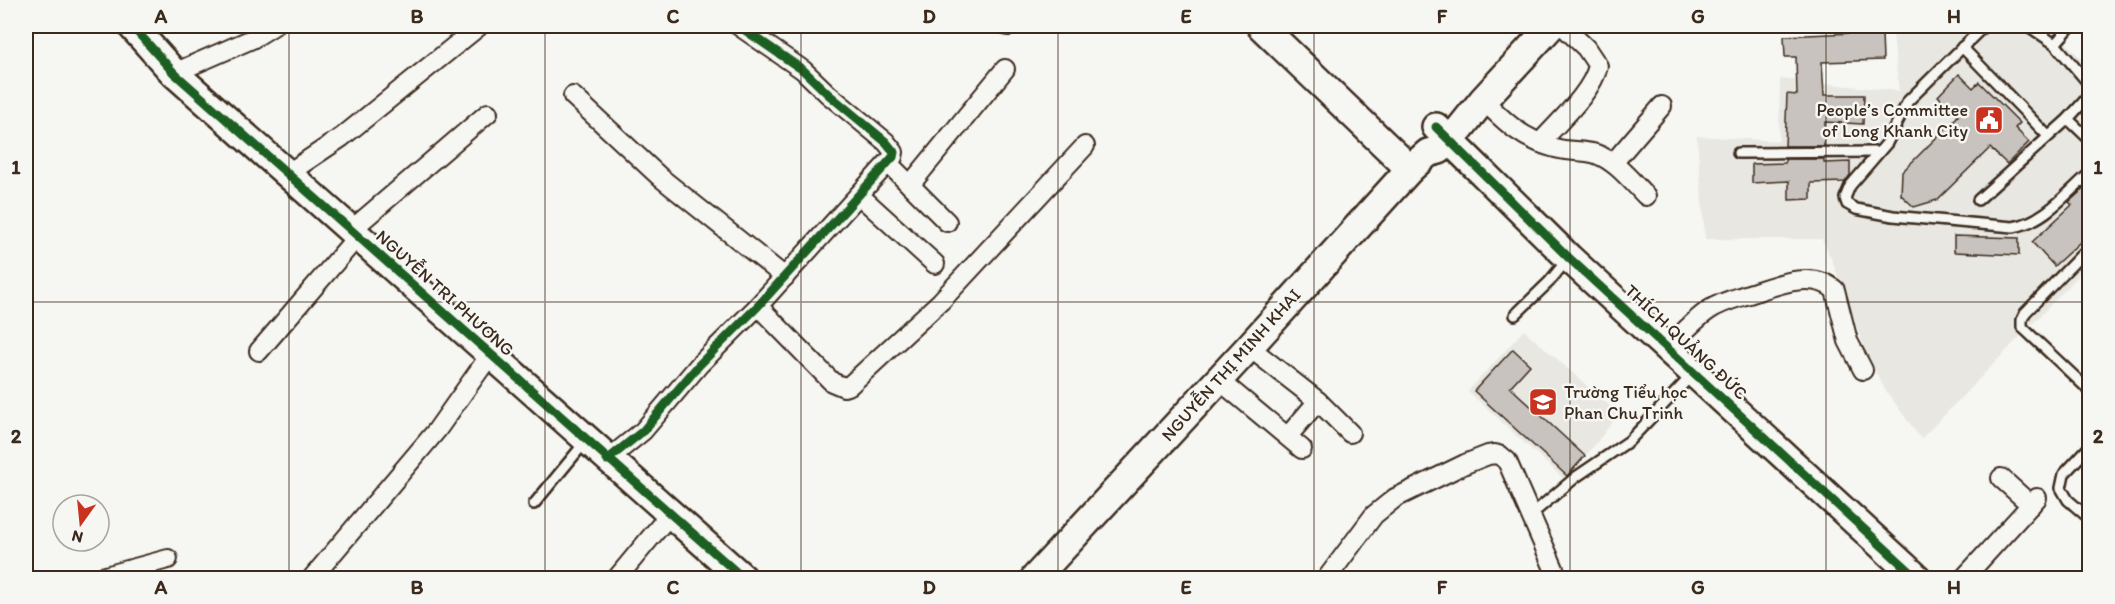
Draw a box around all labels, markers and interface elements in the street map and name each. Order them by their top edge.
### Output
text: A [154,4,168,28]
text: B [411,4,424,28]
text: C [667,4,680,28]
text: D [922,4,936,28]
text: E [1180,4,1192,28]
text: F [1437,4,1448,28]
text: G [1691,4,1705,28]
text: H [1947,4,1961,28]
place label: People’s Committee of Long Khanh City [1817,99,1969,142]
public building icon: People’s Committee of Long Khanh City [1973,104,2005,136]
text: 1 [11,155,21,179]
text: 1 [2093,155,2103,179]
street label: NGUYỄN TRI PHƯƠNG [371,224,519,361]
street label: THÍCH QUẢNG ĐỨC [1620,280,1752,404]
street label: NGUYỄN THỊ MINH KHAI [1156,283,1305,446]
place label: Trường Tiểu học Phan Chu Trinh [1564,381,1688,424]
school or university icon: Trường Tiểu học Phan Chu Trinh [1527,386,1559,418]
text: 2 [11,424,22,448]
text: 2 [2093,424,2104,448]
north arrow [51,493,111,553]
text: N [70,526,85,548]
text: A [154,575,168,599]
text: B [411,575,424,599]
text: C [667,575,680,599]
text: D [922,575,936,599]
text: E [1180,575,1192,599]
text: F [1437,575,1448,599]
text: G [1691,575,1705,599]
text: H [1947,575,1961,599]

